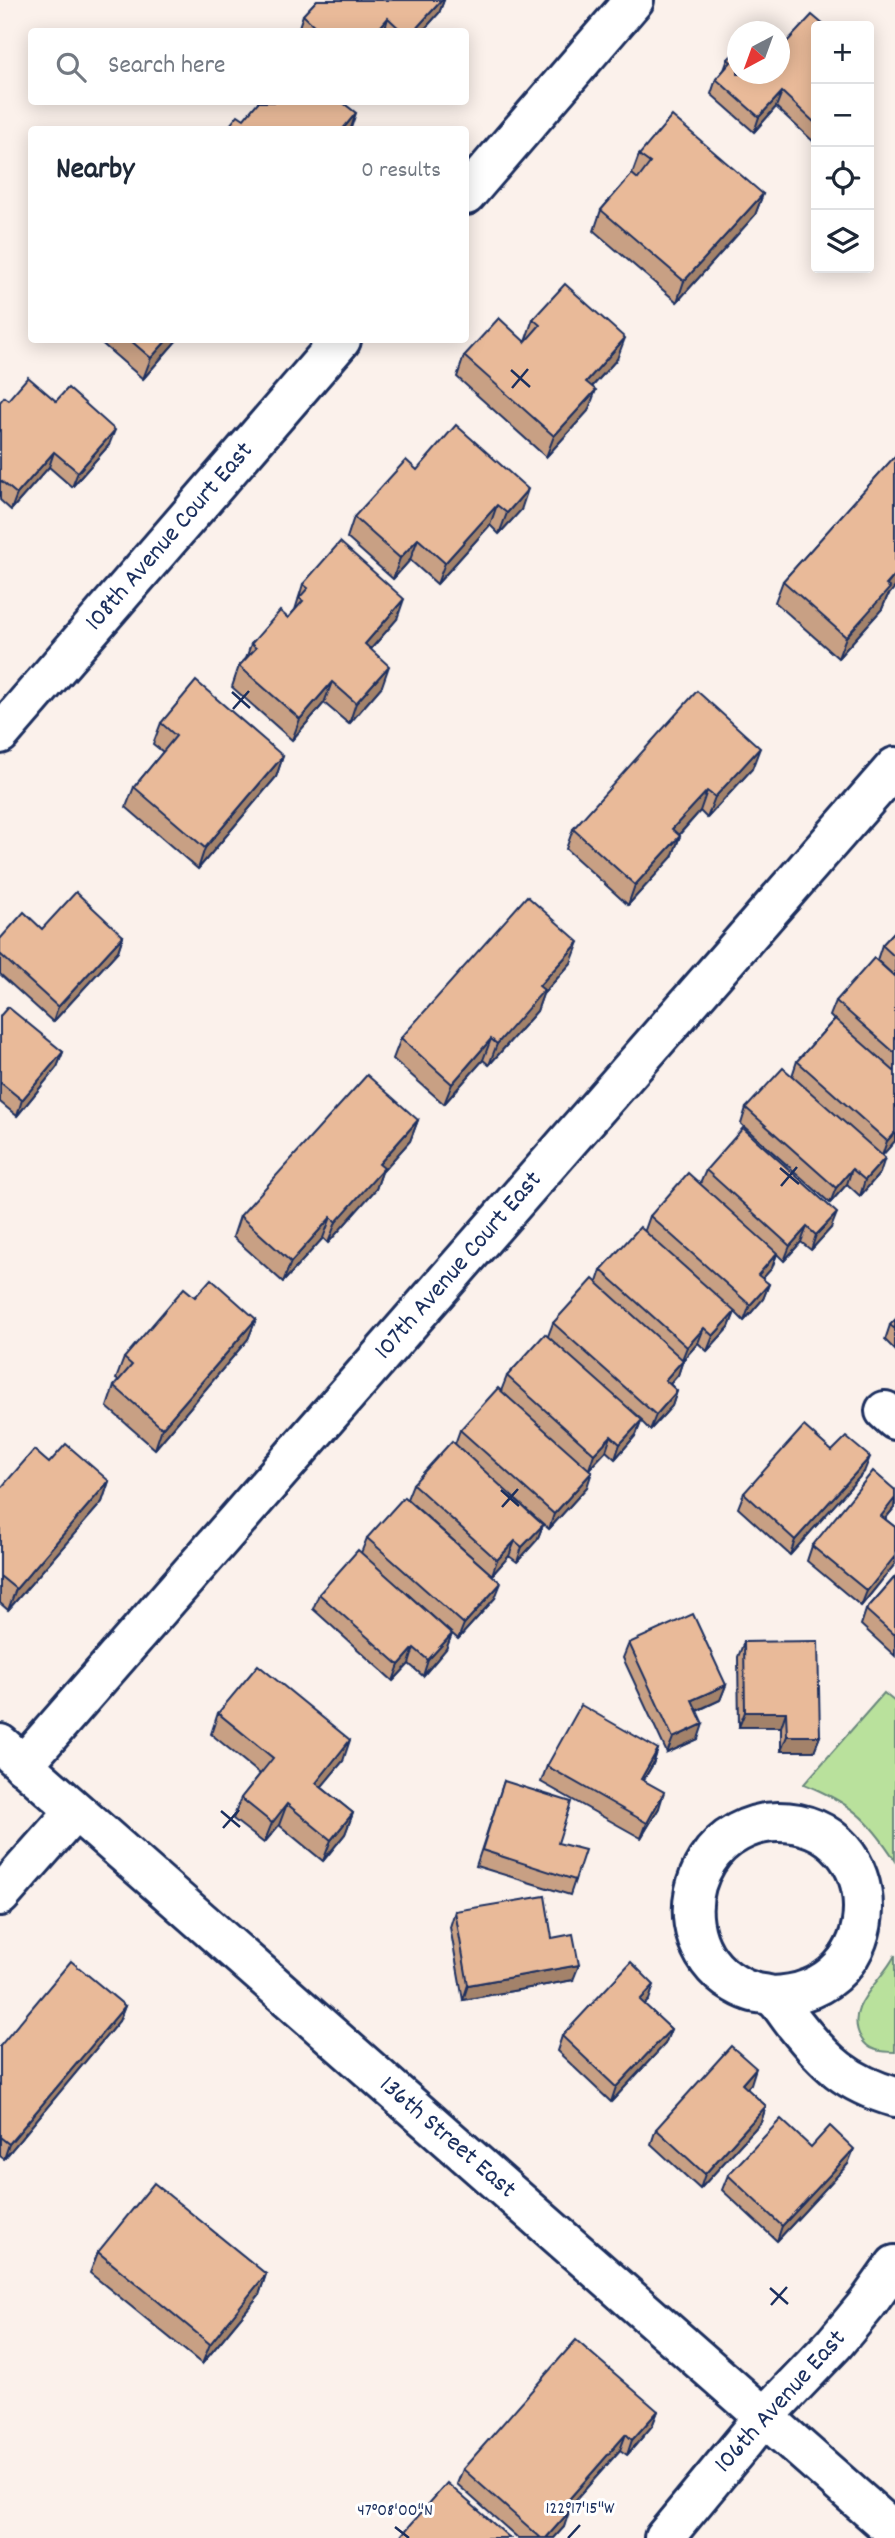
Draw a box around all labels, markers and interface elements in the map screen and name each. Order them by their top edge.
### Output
north arrow [727,21,790,84]
map controls [811,21,874,273]
button: + [811,21,874,84]
search box [28,28,469,105]
icon: search [52,48,90,86]
text: Search here [108,48,226,85]
button: − [811,84,874,147]
button: locate [811,147,874,210]
text: Nearby [56,150,134,193]
text: 0 results [361,155,441,188]
button: layers [811,210,874,273]
street label: 108th Avenue Court East [77,434,263,640]
street label: 107th Avenue Court East [366,1163,552,1369]
street label: 136th Street East [370,2068,524,2208]
street label: 106th Avenue East [706,2322,856,2482]
text: 122°17'15"W [546,2497,615,2522]
text: 47°08'00"N [357,2499,433,2524]

